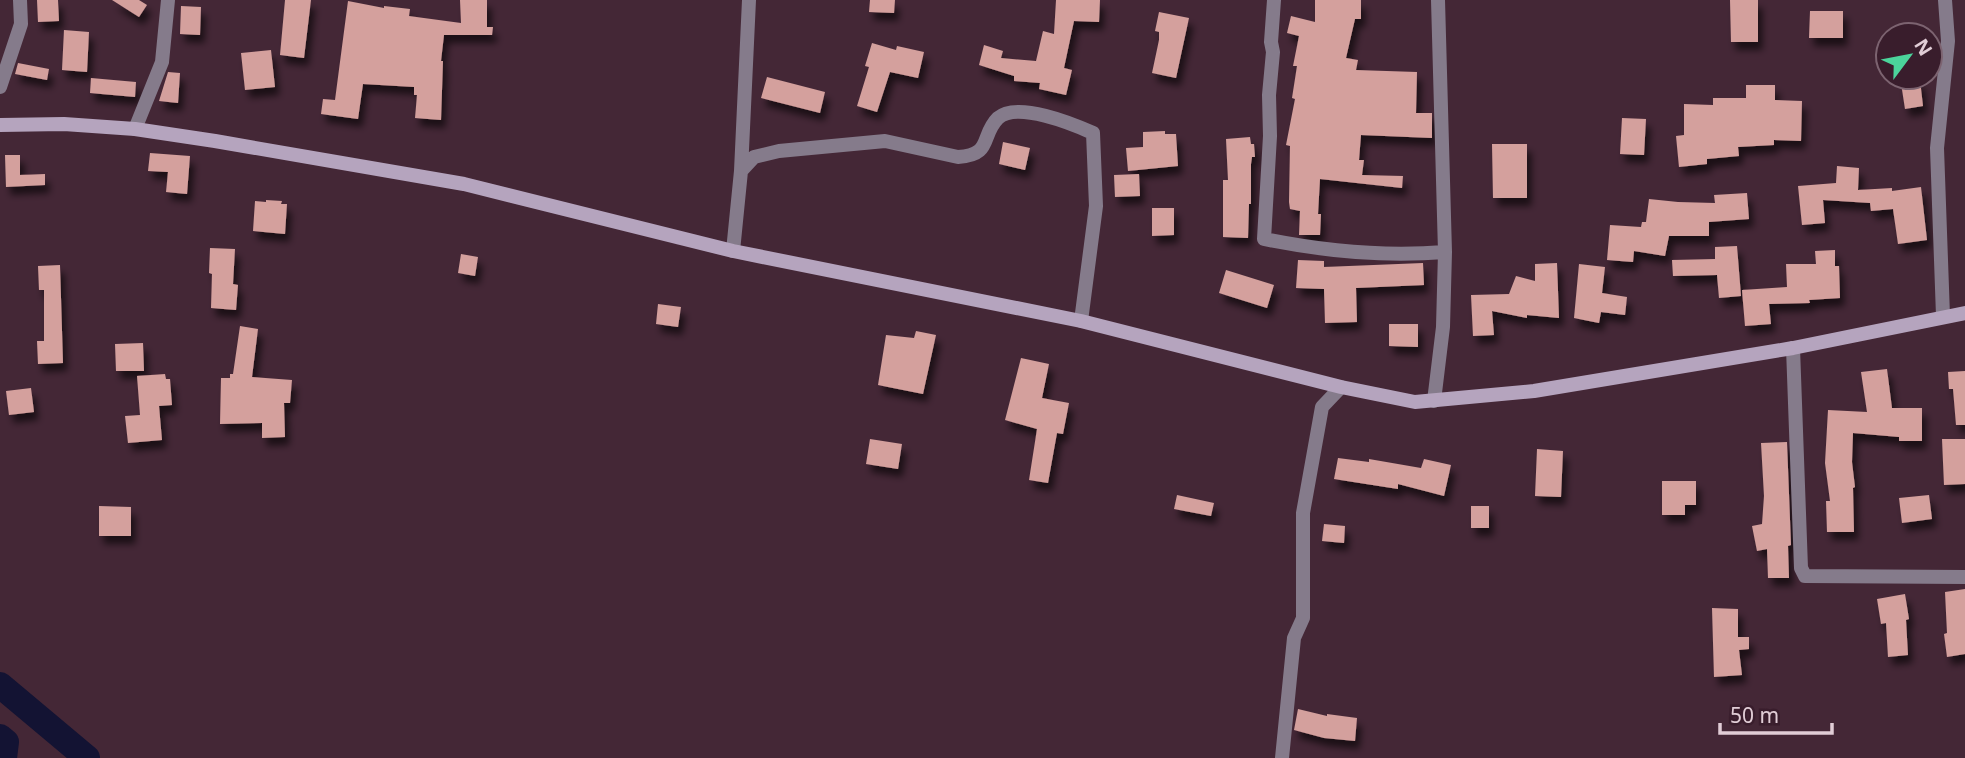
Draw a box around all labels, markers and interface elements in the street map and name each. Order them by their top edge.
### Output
north arrow [1874,21,1944,91]
text: N [1908,34,1939,60]
scale bar [1720,692,1832,736]
text: 50 m [1730,701,1779,729]

